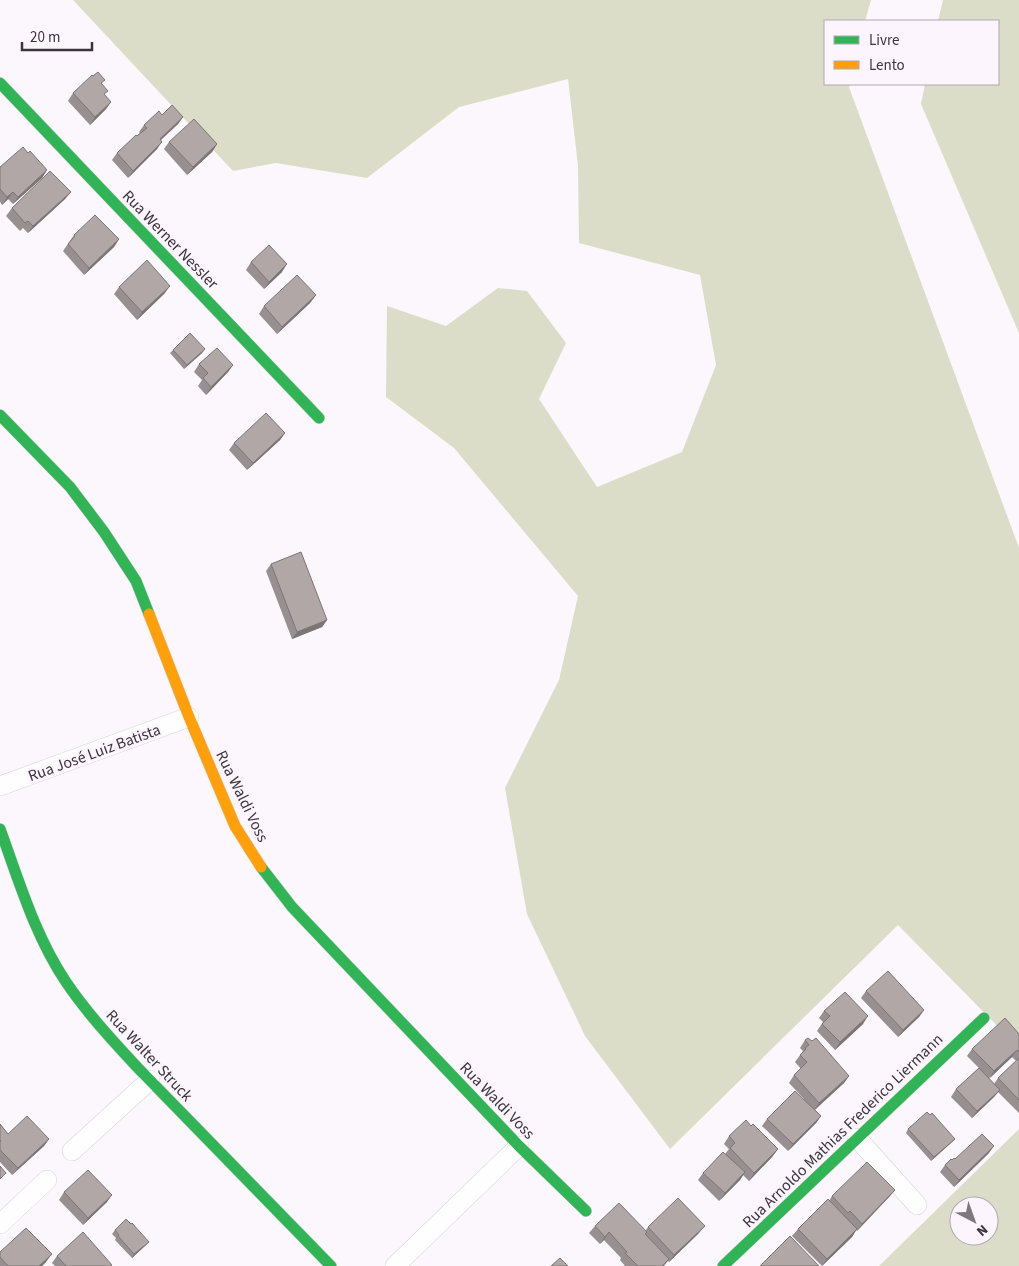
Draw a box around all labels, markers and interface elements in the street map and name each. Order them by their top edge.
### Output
scale bar [22,20,92,52]
legend [824,20,999,85]
text: 20 m [30,27,60,48]
text: Livre [869,30,899,51]
text: Lento [869,55,905,76]
street label: Rua Werner Nessler [117,185,224,294]
street label: Rua José Luiz Batista [25,719,164,787]
street label: Rua Waldi Voss [210,747,274,846]
street label: Rua Walter Struck [101,1005,198,1107]
street label: Rua Arnoldo Mathias Frederico Liermann [738,1029,948,1233]
street label: Rua Waldi Voss [455,1057,540,1144]
north arrow [949,1196,999,1246]
text: N [972,1219,992,1241]

